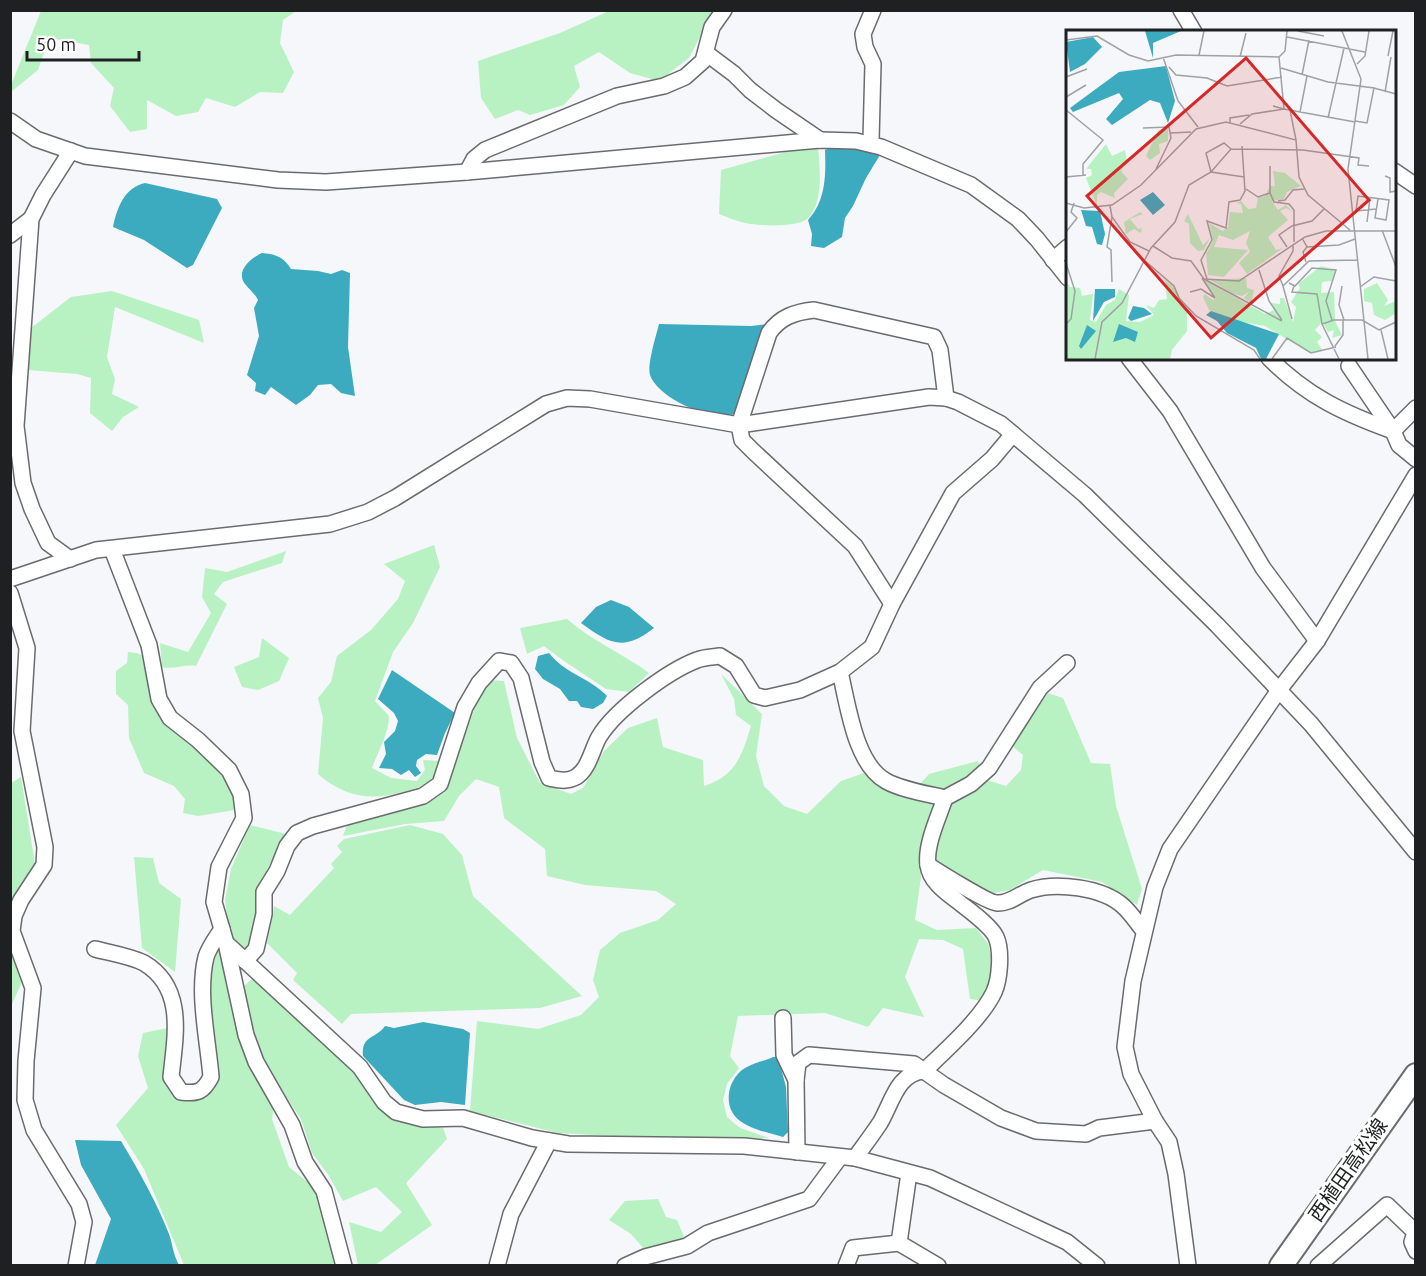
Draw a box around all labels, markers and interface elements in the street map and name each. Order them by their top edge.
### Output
scale bar [27,24,140,62]
inset map [1066,30,1396,360]
text: 50 m [36,34,76,54]
street label: 西植田高松線 [1304,1114,1391,1225]

